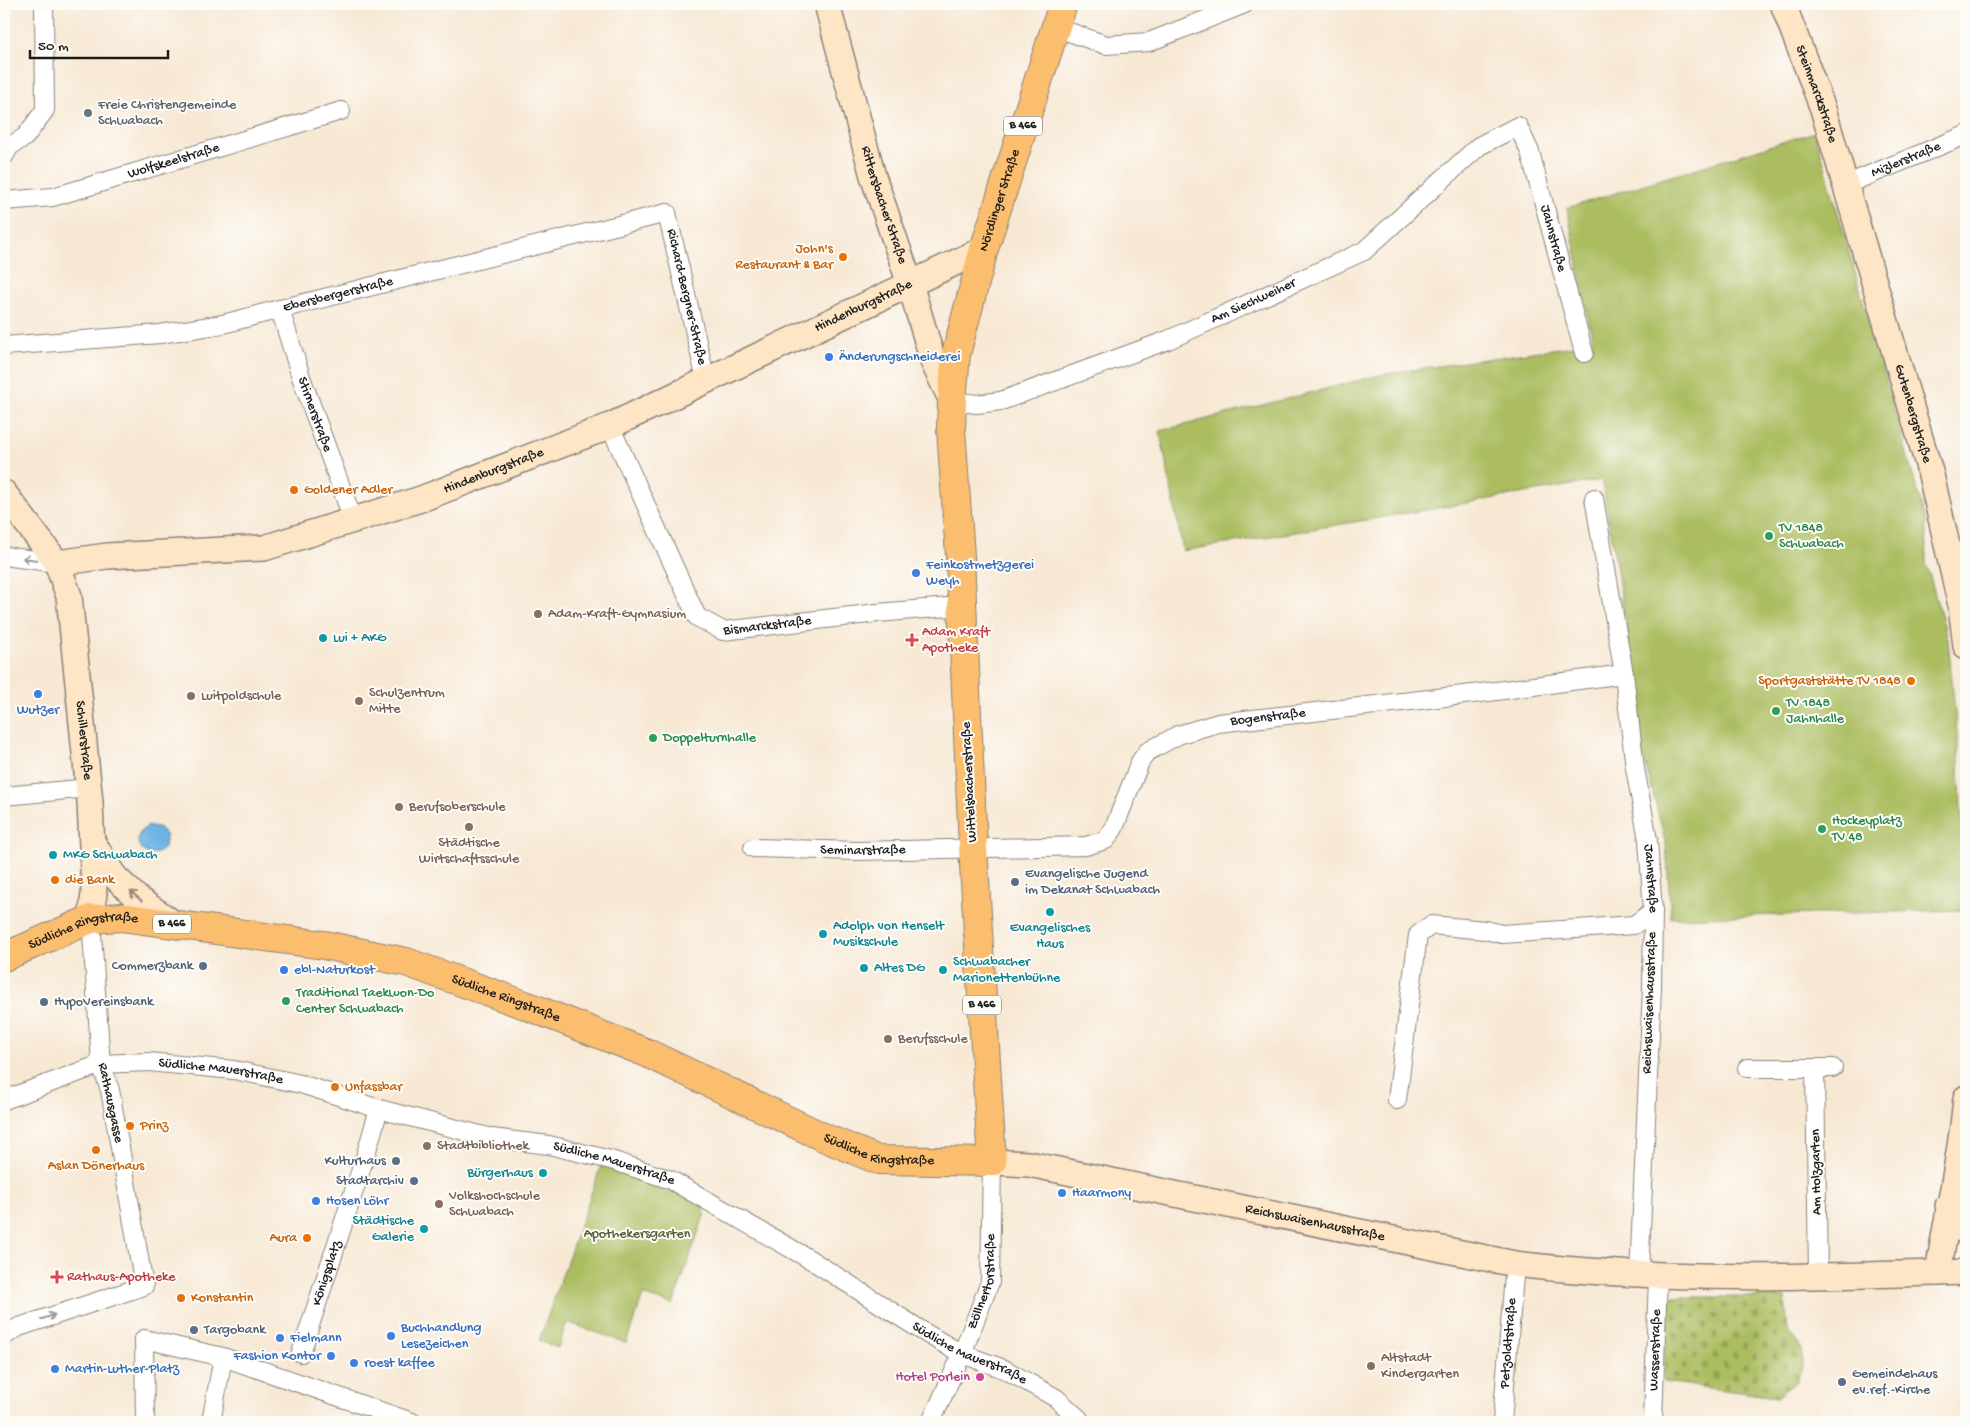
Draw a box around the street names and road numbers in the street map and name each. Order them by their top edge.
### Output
street label: Steinmarckstraße [1791,43,1841,145]
road number: B 466 [1004,116,1042,136]
street label: Mizlerstraße [1869,138,1944,182]
street label: Wolfskeelstraße [126,139,222,183]
street label: Rittersbacher Straße [857,144,911,267]
street label: Nördlinger Straße [975,146,1024,254]
street label: Jahnstraße [1536,203,1571,274]
street label: Richard-Bergner-Straße [662,227,711,367]
street label: Ebersbergerstraße [281,273,395,316]
street label: Am Siechweiher [1208,274,1300,328]
street label: Hindenburgstraße [812,275,916,336]
street label: Gutenbergstraße [1890,362,1936,466]
street label: Stirnerstraße [293,375,336,455]
street label: Hindenburgstraße [441,444,547,498]
street label: Bismarckstraße [721,612,813,640]
street label: Schillerstraße [71,700,96,782]
street label: Bogenstraße [1228,704,1307,730]
street label: Wittelsbacherstraße [958,720,982,843]
street label: Seminarstraße [820,841,907,860]
street label: Jahnstraße [1640,844,1662,914]
street label: Südliche Ringstraße [26,908,140,954]
road number: B 466 [153,914,191,934]
street label: Reichswaisenhausstraße [1639,931,1661,1074]
street label: Südliche Ringstraße [449,971,563,1027]
road number: B 466 [963,996,1001,1014]
street label: Südliche Mauerstraße [158,1055,286,1089]
street label: Rathausgasse [93,1062,127,1145]
street label: Am Holzgarten [1808,1128,1826,1215]
street label: Südliche Ringstraße [821,1130,935,1170]
street label: Südliche Mauerstraße [552,1138,678,1189]
street label: Reichswaisenhausstraße [1244,1200,1387,1246]
street label: Zöllnertorstraße [964,1233,999,1332]
street label: Königsplatz [309,1238,346,1308]
street label: Petzoldtstraße [1496,1297,1521,1390]
street label: Wasserstraße [1646,1308,1665,1391]
street label: Südliche Mauerstraße [909,1318,1031,1389]

